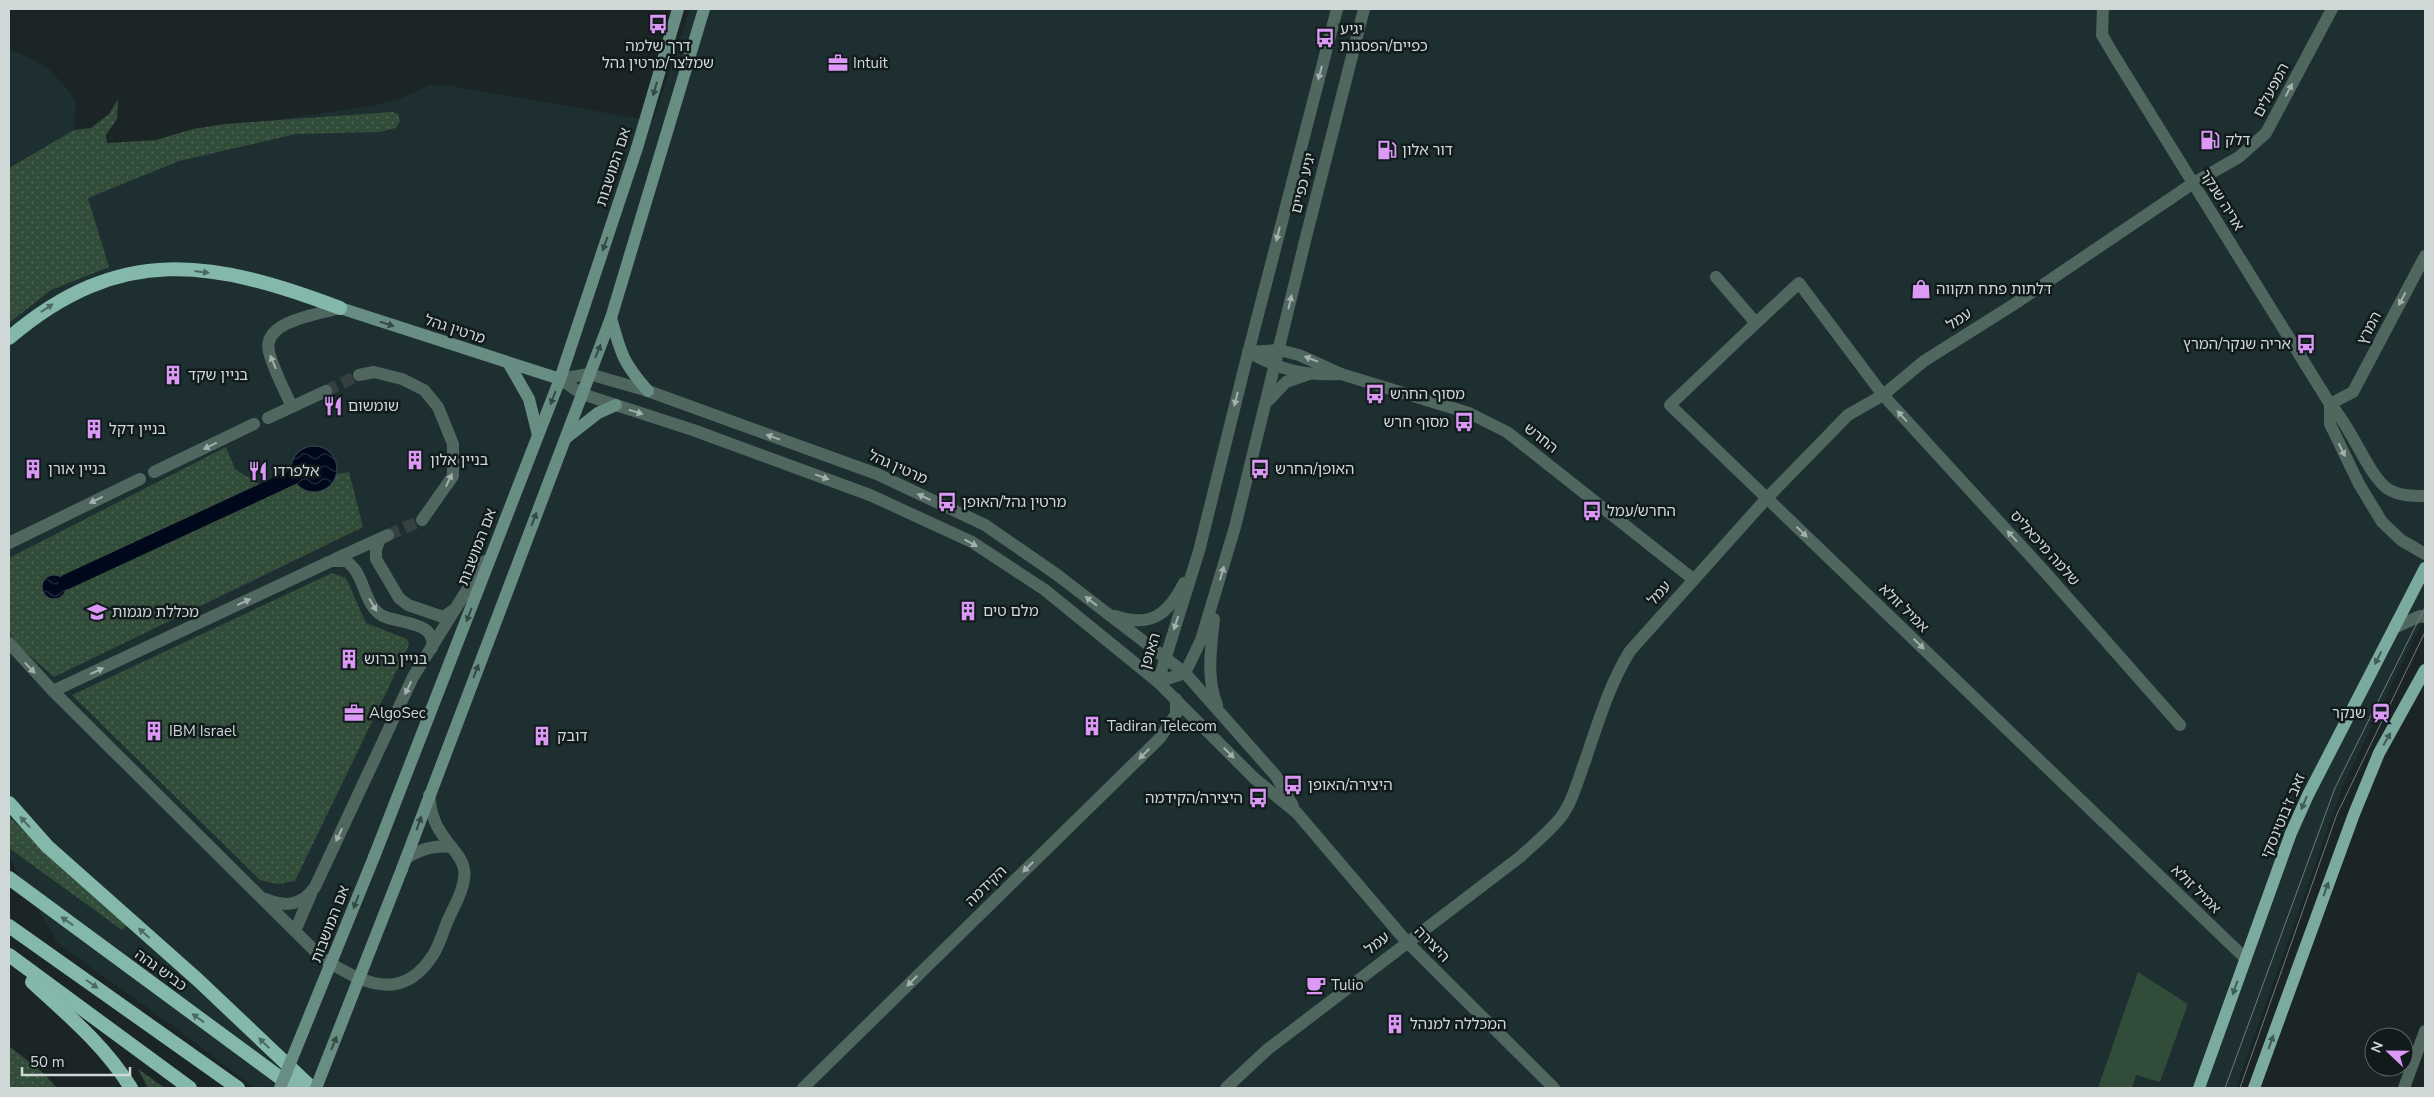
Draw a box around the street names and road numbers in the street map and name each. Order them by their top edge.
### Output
street label: המפעלים [2248,59,2294,121]
street label: אם המושבות [591,125,635,209]
street label: יגיע כפיים [1286,151,1320,215]
street label: אריה שנקר [2195,166,2249,234]
street label: עמל [1942,303,1976,335]
street label: המרץ [2352,308,2386,348]
street label: מרטין גהל [422,310,488,348]
street label: החרש [1520,418,1562,458]
street label: מרטין גהל [865,445,931,489]
street label: אם המושבות [453,505,501,589]
street label: שלמה מיכאליס [2006,506,2084,590]
street label: עמל [1643,576,1675,610]
street label: אמיל זולא [1875,579,1933,637]
street label: האופן [1135,630,1165,672]
street label: זאב ז'בוטינסקי [2256,770,2310,862]
street label: אמיל זולא [2167,860,2225,918]
street label: הקידמה [961,861,1011,911]
street label: אם המושבות [306,882,354,966]
street label: היצירה [1410,921,1454,967]
street label: עמל [1360,927,1394,959]
street label: כביש גהה [131,944,191,996]

